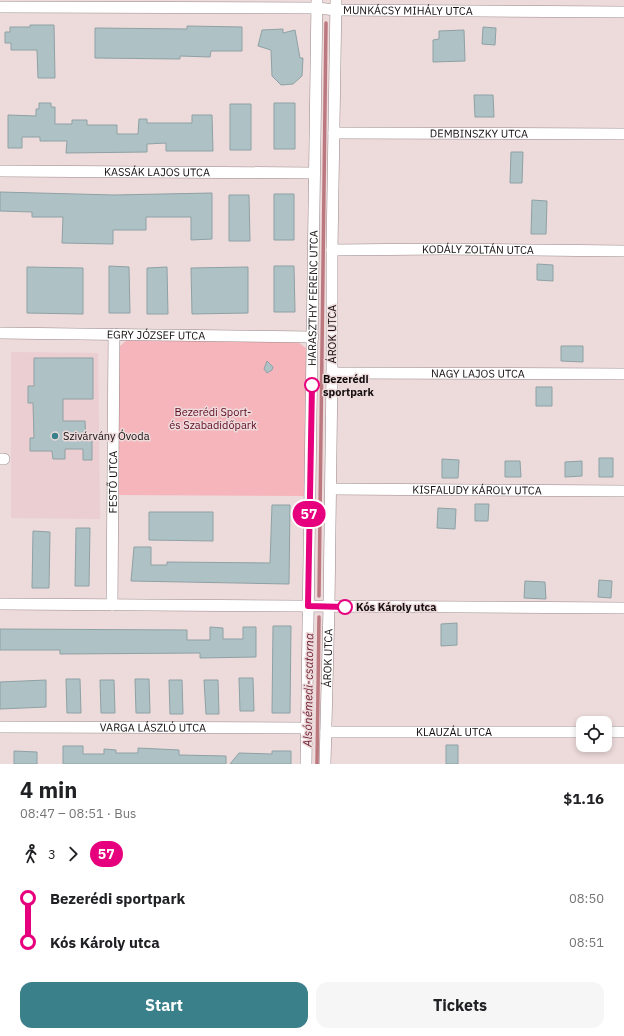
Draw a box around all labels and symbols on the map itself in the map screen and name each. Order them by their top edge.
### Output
street label: MUNKÁCSY MIHÁLY UTCA [343,3,473,18]
street label: DEMBINSZKY UTCA [430,126,528,141]
street label: KASSÁK LAJOS UTCA [104,165,210,179]
street label: HARASZTHY FERENC UTCA [305,230,321,366]
street label: KODÁLY ZOLTÁN UTCA [422,242,534,257]
street label: ÁROK UTCA [325,305,339,363]
street label: EGRY JÓZSEF UTCA [107,327,205,343]
street label: NAGY LAJOS UTCA [431,366,525,381]
place label: Bezerédi sportpark [323,372,375,399]
marker: Bezerédi sportpark [304,377,320,393]
park label: Bezerédi Sport- és Szabadidőpark [169,405,257,432]
place label: Szivárvány Óvoda [63,429,150,443]
marker: Szivárvány Óvoda [50,431,60,441]
street label: FESTŐ UTCA [106,451,120,513]
street label: KISFALUDY KÁROLY UTCA [412,483,542,497]
line badge: 57 [291,501,327,527]
marker: Kós Károly utca [337,599,353,615]
place label: Kós Károly utca [356,600,437,614]
street label: ÁROK UTCA [320,628,335,688]
water label: Alsónémedi-csatorna [299,633,316,748]
street label: VARGA LÁSZLÓ UTCA [100,720,206,735]
street label: KLAUZÁL UTCA [416,725,492,739]

